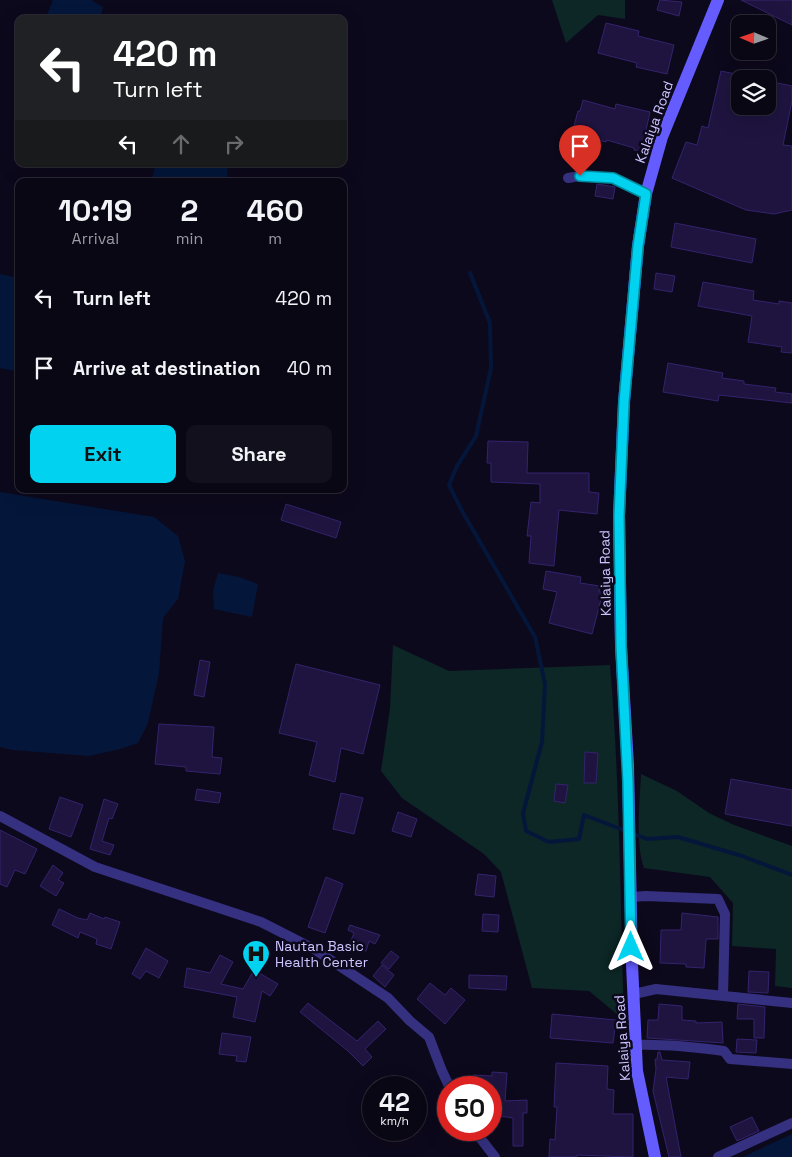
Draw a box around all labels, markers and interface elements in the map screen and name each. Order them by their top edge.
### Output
north arrow [731,15,776,60]
map controls [731,15,776,115]
text: 420 m [113,32,218,76]
icon: left [30,35,95,100]
button: layers [731,70,776,115]
text: Turn left [113,75,203,103]
street label: Kalaiya Road [631,78,677,166]
pin [559,125,601,176]
icon: left [114,130,142,158]
icon: ahead [167,130,195,158]
icon: right [220,130,248,158]
icon: arrive [566,132,594,160]
text: 10:19 [58,191,132,230]
text: 2 [181,191,198,230]
text: 460 [247,191,304,230]
text: Arrival [72,228,119,249]
text: min [176,228,203,249]
text: m [268,228,282,249]
icon: left [30,284,58,312]
text: Turn left [73,286,151,311]
text: 420 m [275,286,332,311]
icon: arrive [30,354,58,382]
text: Arrive at destination [73,356,261,381]
text: 40 m [287,356,332,381]
button: Exit [30,425,176,483]
button: Share [186,425,332,483]
street label: Kalaiya Road [595,530,615,616]
position arrow [604,920,656,972]
place label: Nautan Basic Health Center [275,937,368,971]
hospital icon: Nautan Basic Health Center [241,939,271,978]
street label: Kalaiya Road [610,994,634,1082]
speed limit sign: 50 [437,1076,502,1141]
text: 42 [379,1086,410,1118]
text: km/h [380,1113,409,1129]

